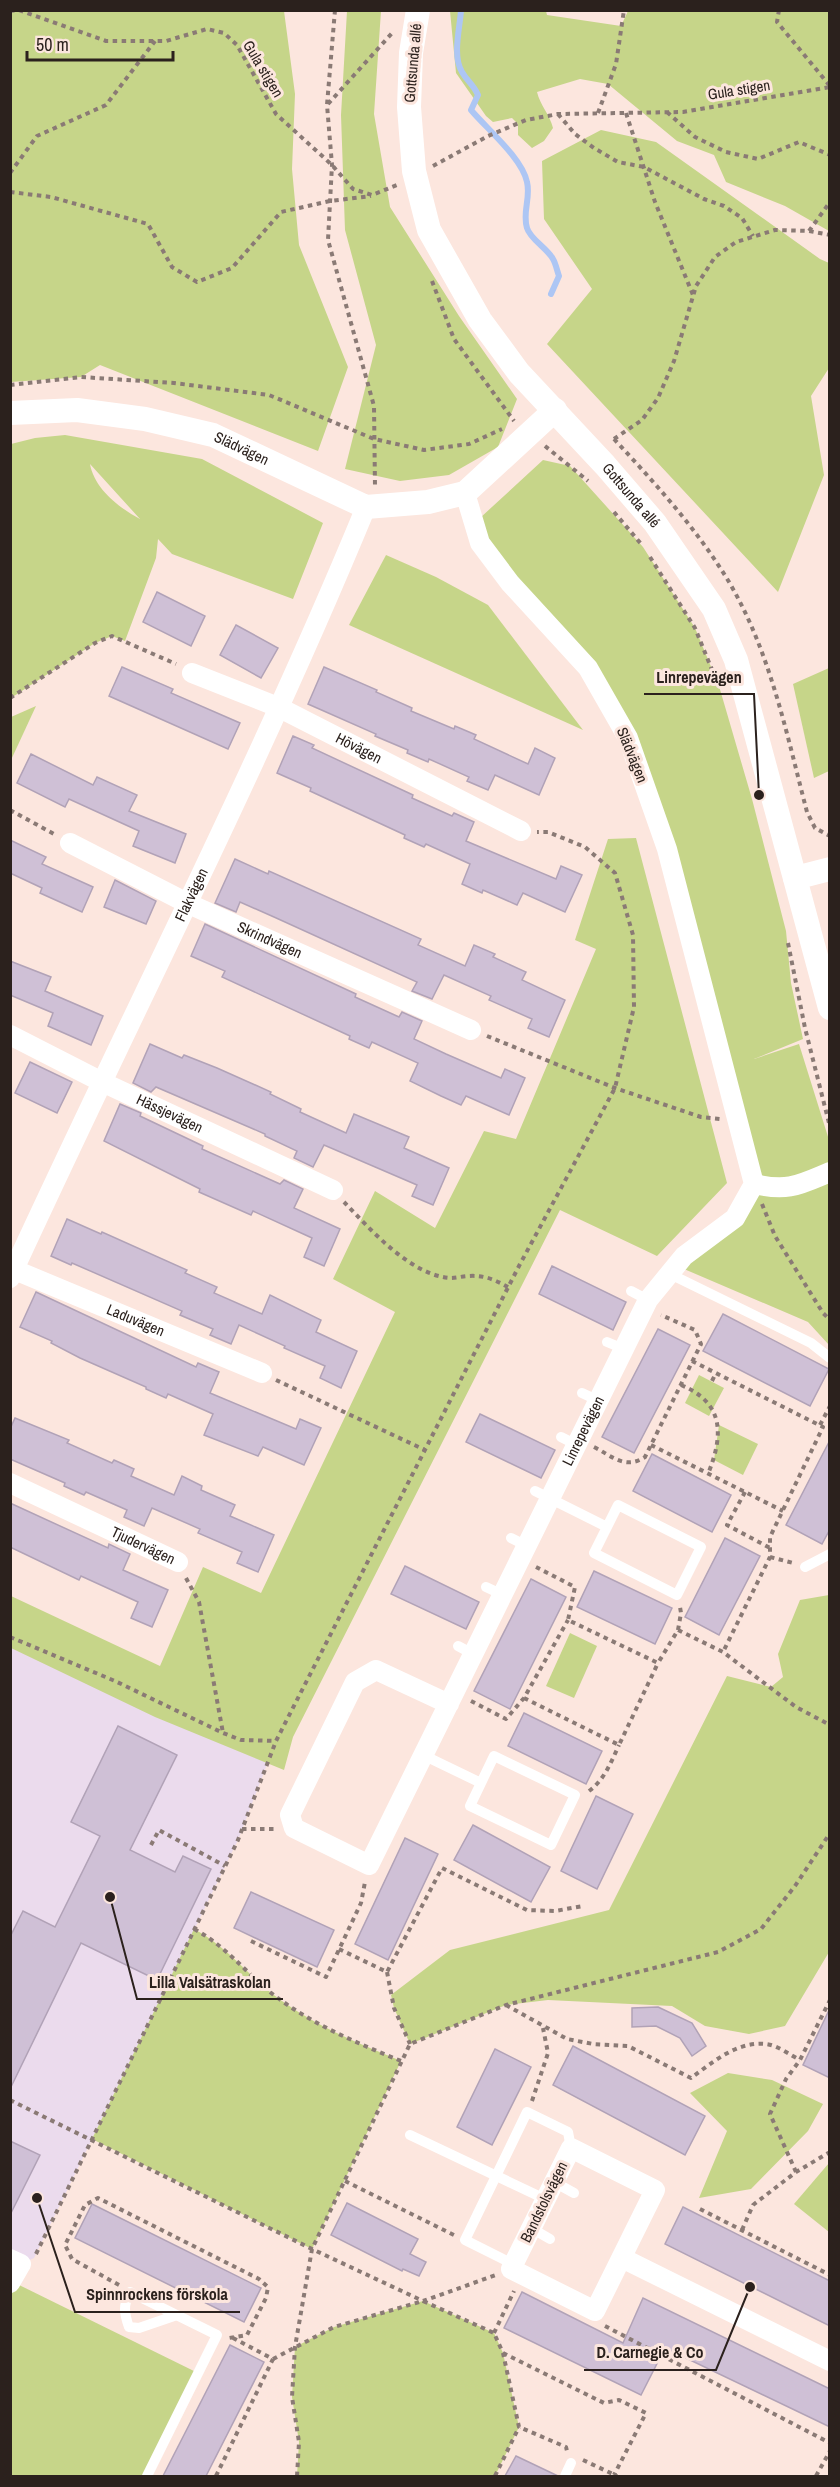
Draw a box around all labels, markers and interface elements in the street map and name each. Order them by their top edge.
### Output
street label: Gottsunda allé [399,22,426,103]
scale bar [27,24,172,62]
text: 50 m [36,32,69,57]
street label: Gula stigen [238,36,289,101]
street label: Gula stigen [706,74,772,105]
street label: Slädvägen [211,426,272,470]
street label: Gottsunda allé [598,458,666,532]
callout: Linrepevägen [644,660,754,694]
text: Linrepevägen [656,666,742,688]
street label: Slädvägen [612,724,653,786]
street label: Hövägen [332,727,386,768]
street label: Flakvägen [169,864,213,925]
street label: Skrindvägen [234,916,306,963]
street label: Hässjevägen [133,1089,207,1138]
street label: Laduvägen [104,1298,168,1341]
street label: Linrepevägen [557,1392,609,1469]
street label: Tjudervägen [108,1521,179,1569]
callout: Lilla Valsätraskolan [137,1965,283,1999]
text: Lilla Valsätraskolan [149,1971,271,1993]
street label: Bandstolsvägen [515,2158,572,2246]
callout: Spinnrockens förskola [75,2278,240,2312]
text: Spinnrockens förskola [86,2283,228,2305]
callout: D. Carnegie & Co [584,2336,716,2370]
text: D. Carnegie & Co [596,2341,704,2363]

